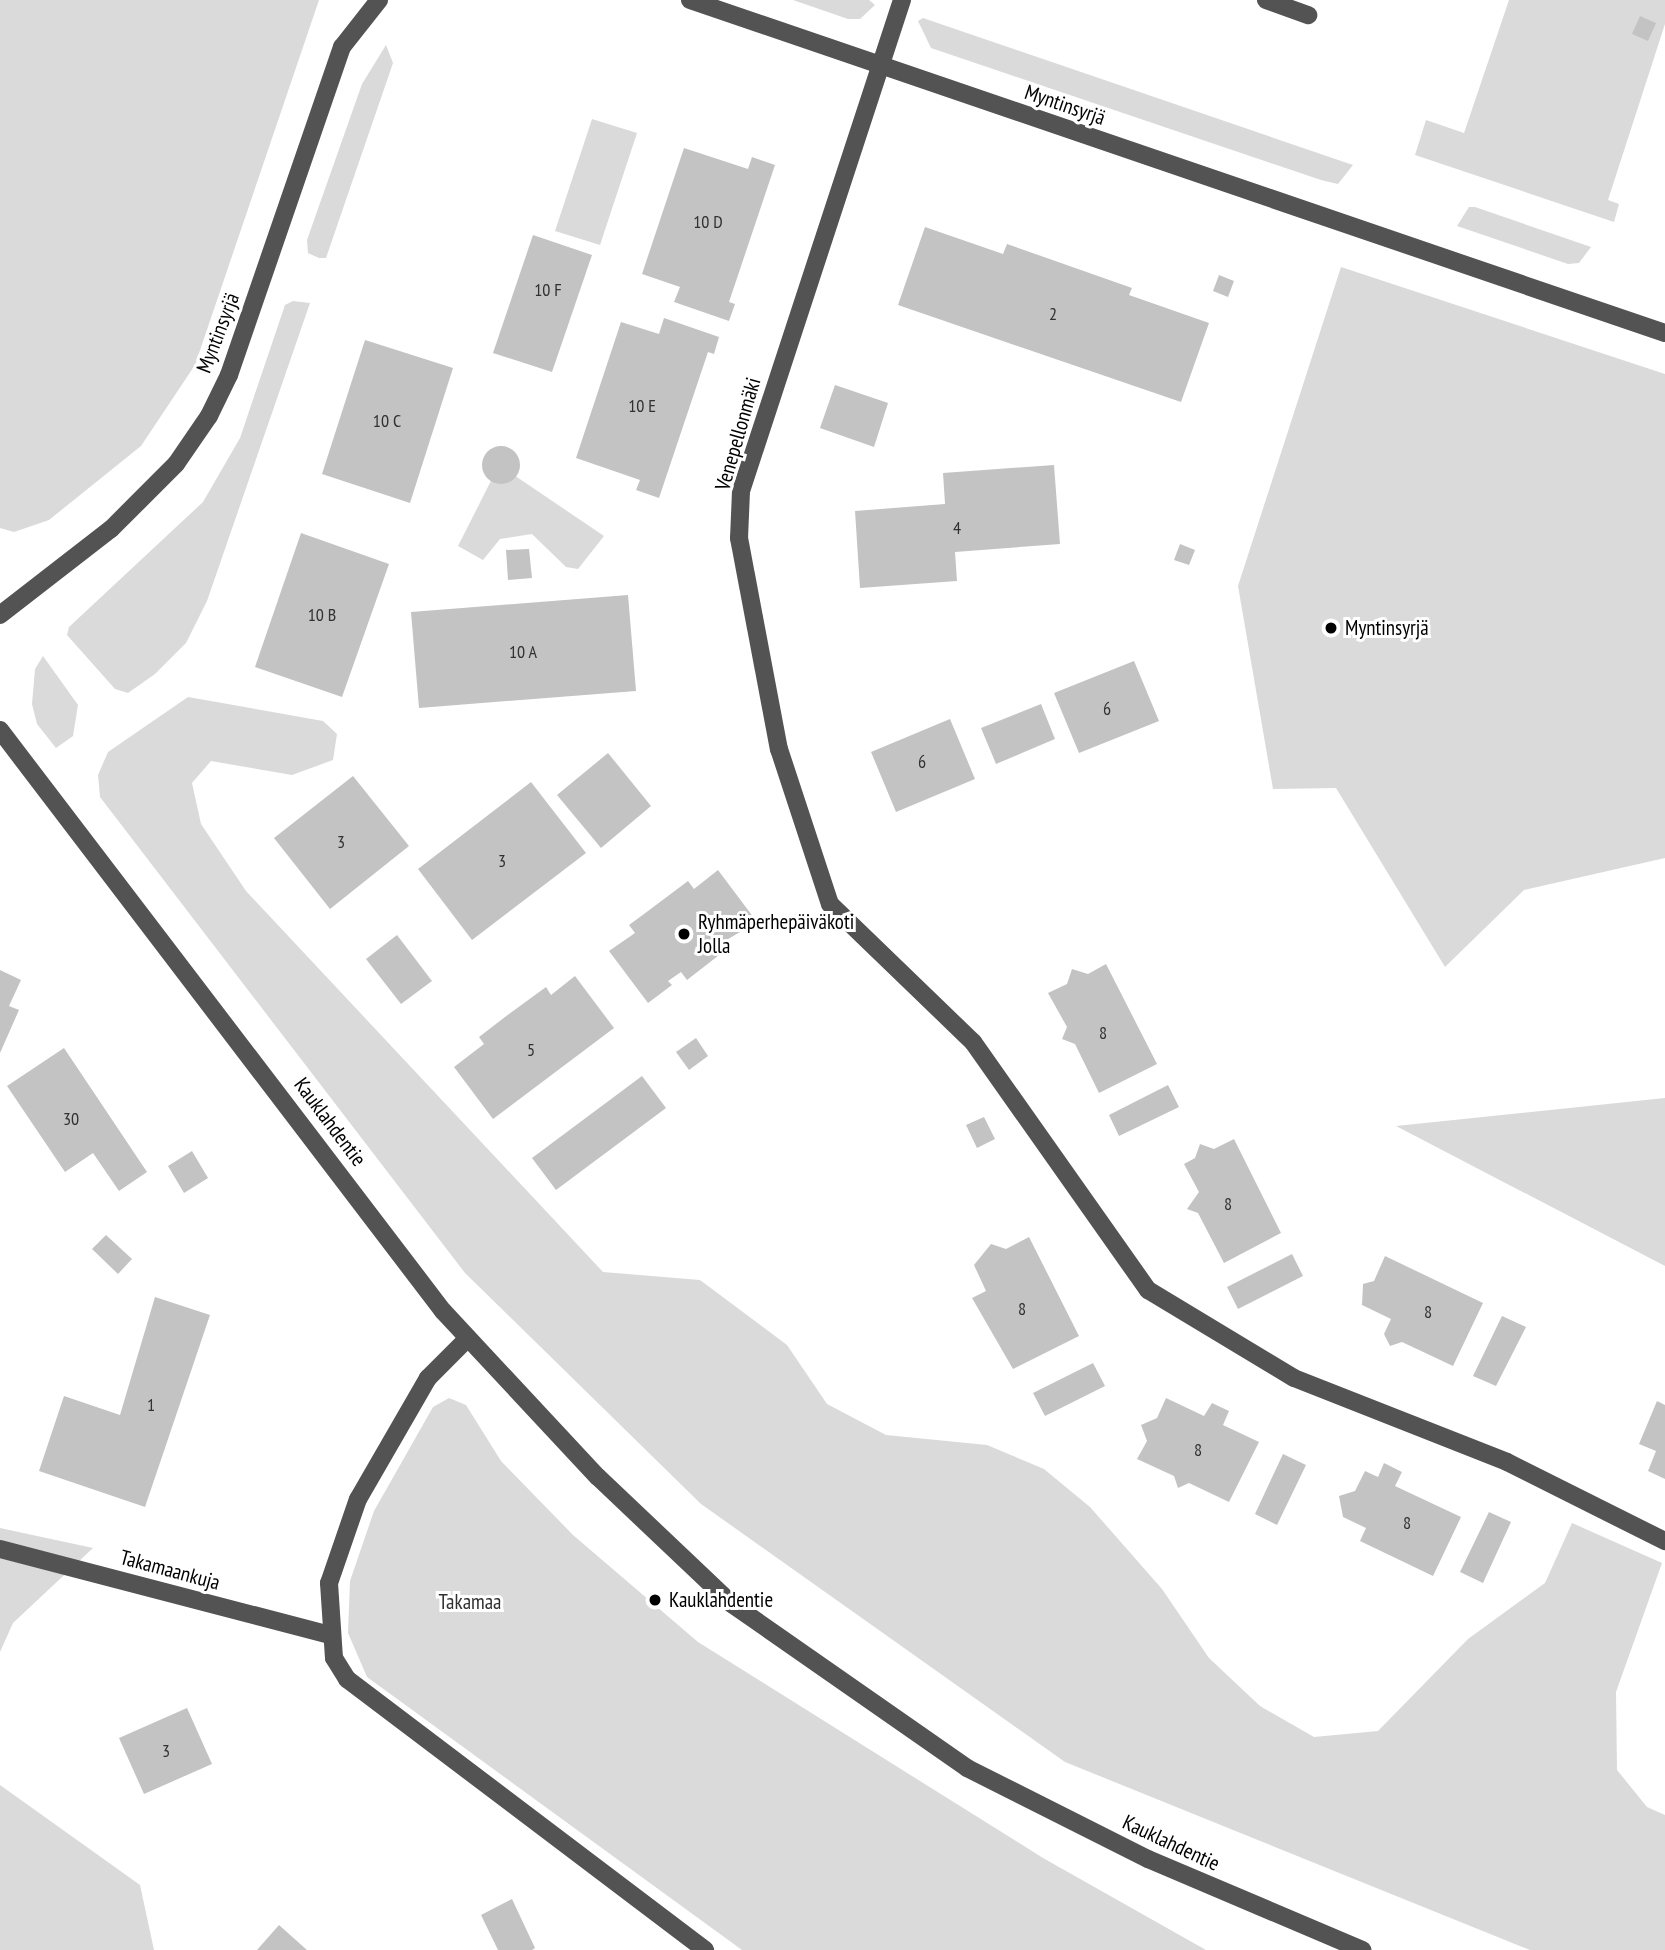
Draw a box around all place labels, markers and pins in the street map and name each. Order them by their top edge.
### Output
place label: Myntinsyrjä [1345,615,1429,641]
marker: Myntinsyrjä [1323,620,1339,636]
place label: Ryhmäperhepäiväkoti Jolla [698,909,854,959]
marker: Ryhmäperhepäiväkoti Jolla [676,926,692,942]
place label: Kauklahdentie [669,1587,773,1613]
marker: Kauklahdentie [647,1592,663,1608]

